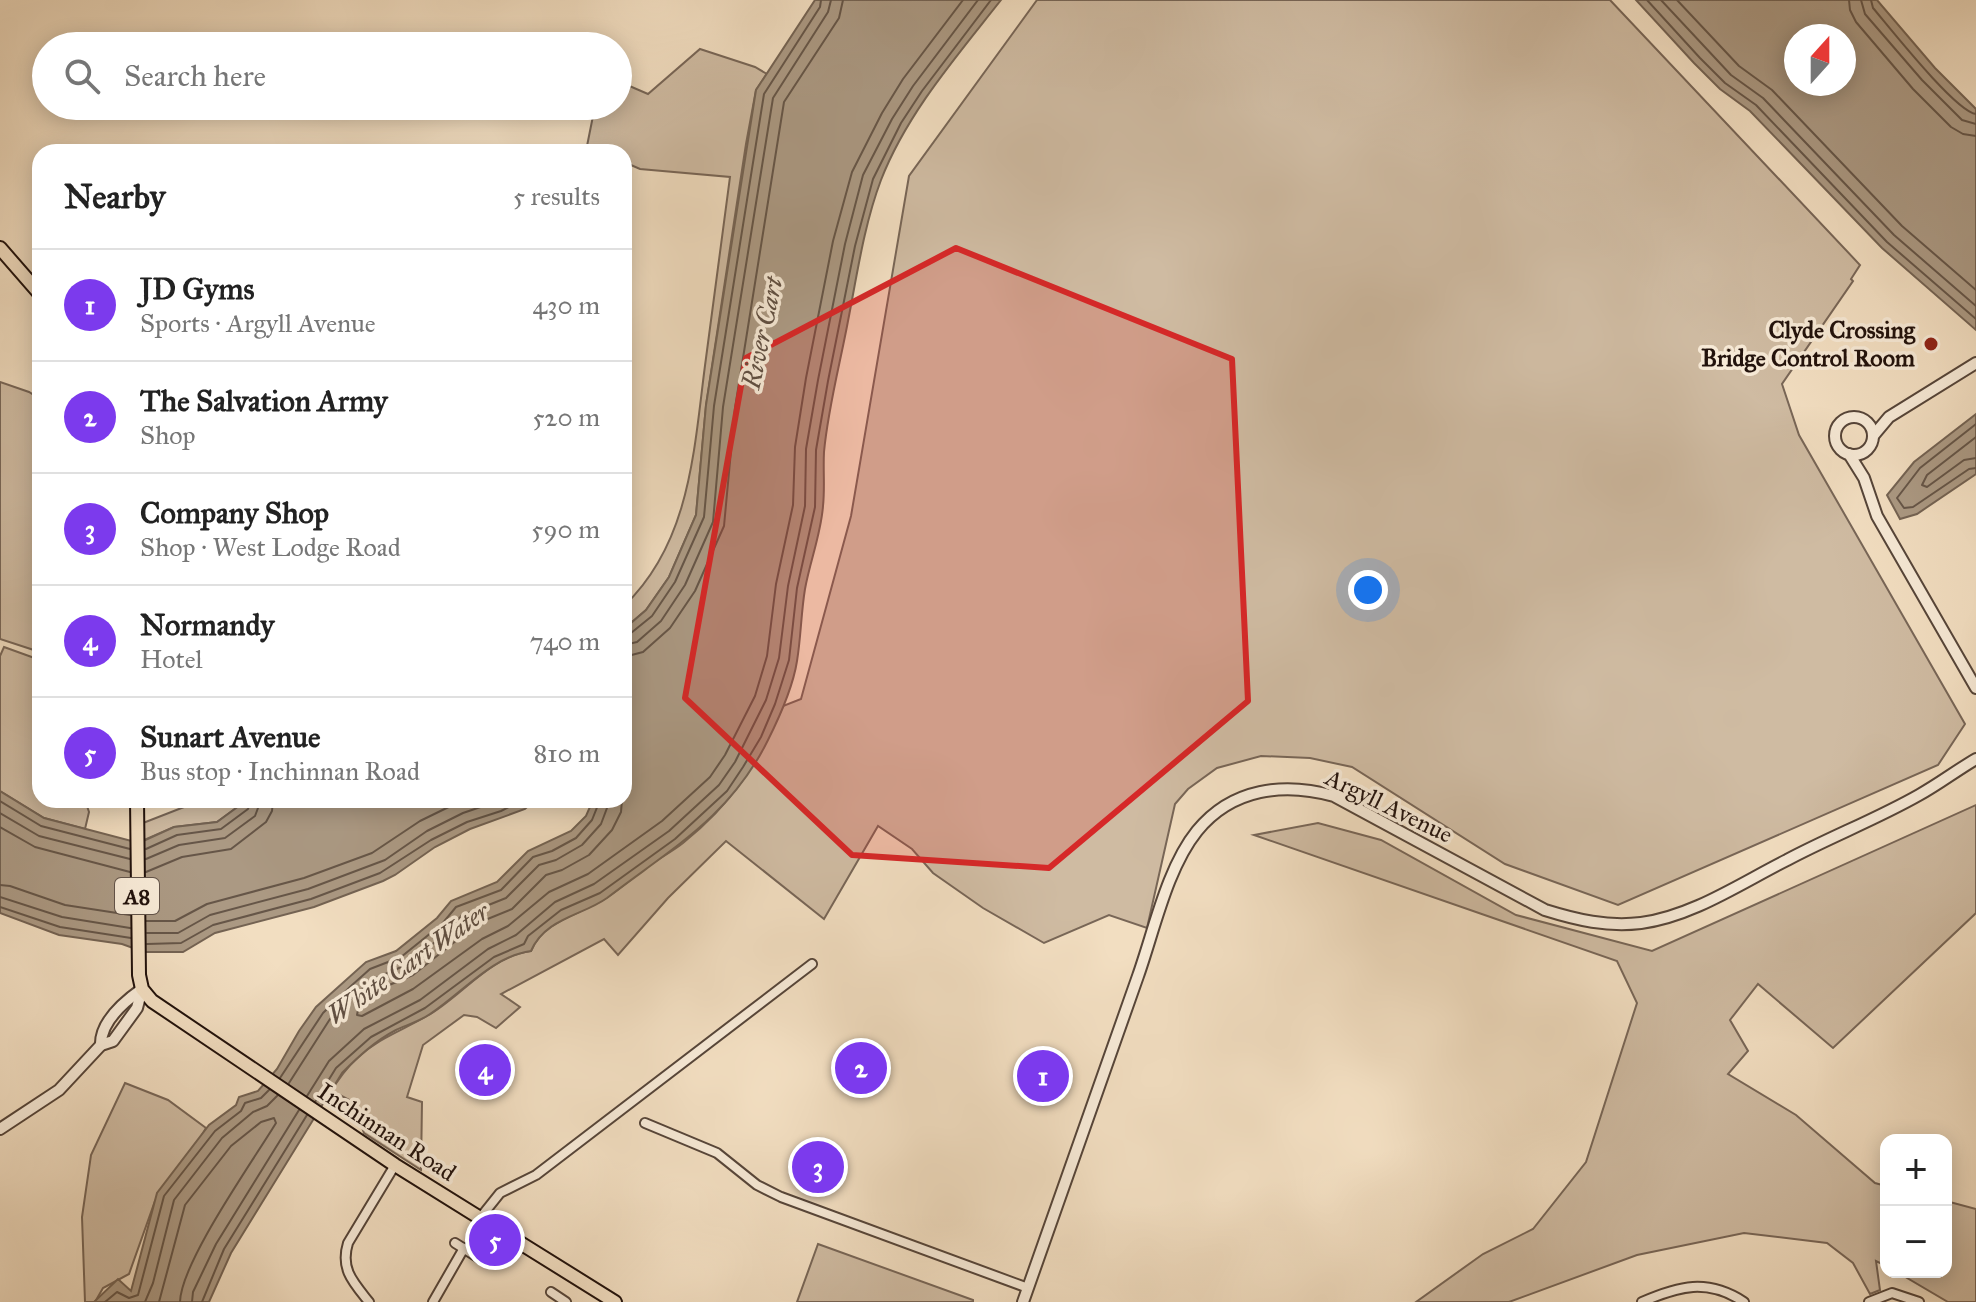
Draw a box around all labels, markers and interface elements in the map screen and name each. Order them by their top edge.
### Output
north arrow [1784,24,1856,96]
search box [32,32,632,120]
icon: search [60,54,104,98]
text: Search here [124,58,266,94]
text: Nearby [64,176,166,217]
text: 5 results [513,180,600,212]
text: JD Gyms [140,271,254,307]
water label: River Cart [734,272,790,393]
text: 1 [85,289,95,321]
text: 430 m [533,289,600,321]
text: Sports · Argyll Avenue [140,307,376,339]
place label: Clyde Crossing Bridge Control Room [1701,315,1916,373]
marker: Clyde Crossing Bridge Control Room [1922,335,1940,353]
text: The Salvation Army [140,383,388,419]
text: 2 [84,401,96,433]
text: 520 m [533,401,600,433]
text: Shop [140,419,196,451]
text: Company Shop [140,495,329,531]
text: 3 [85,513,95,545]
text: 590 m [531,513,600,545]
text: Shop · West Lodge Road [140,531,401,563]
your location [1348,570,1388,610]
text: Normandy [140,607,274,643]
text: 4 [83,625,97,657]
text: 740 m [530,625,600,657]
text: Hotel [140,643,203,675]
text: Sunart Avenue [140,719,321,755]
text: 5 [84,737,96,769]
text: 810 m [533,737,600,769]
text: Bus stop · Inchinnan Road [140,755,420,787]
street label: Argyll Avenue [1320,762,1457,850]
road number: A8 [115,878,159,914]
water label: White Cart Water [321,895,496,1031]
pin: 2 [835,1038,887,1098]
pin: 4 [459,1040,511,1100]
pin: 1 [1017,1046,1069,1106]
street label: Inchinnan Road [312,1076,462,1188]
map controls [1880,1134,1952,1278]
button: + [1880,1134,1952,1206]
pin: 3 [792,1137,844,1197]
button: − [1880,1206,1952,1278]
pin: 5 [469,1210,521,1270]

